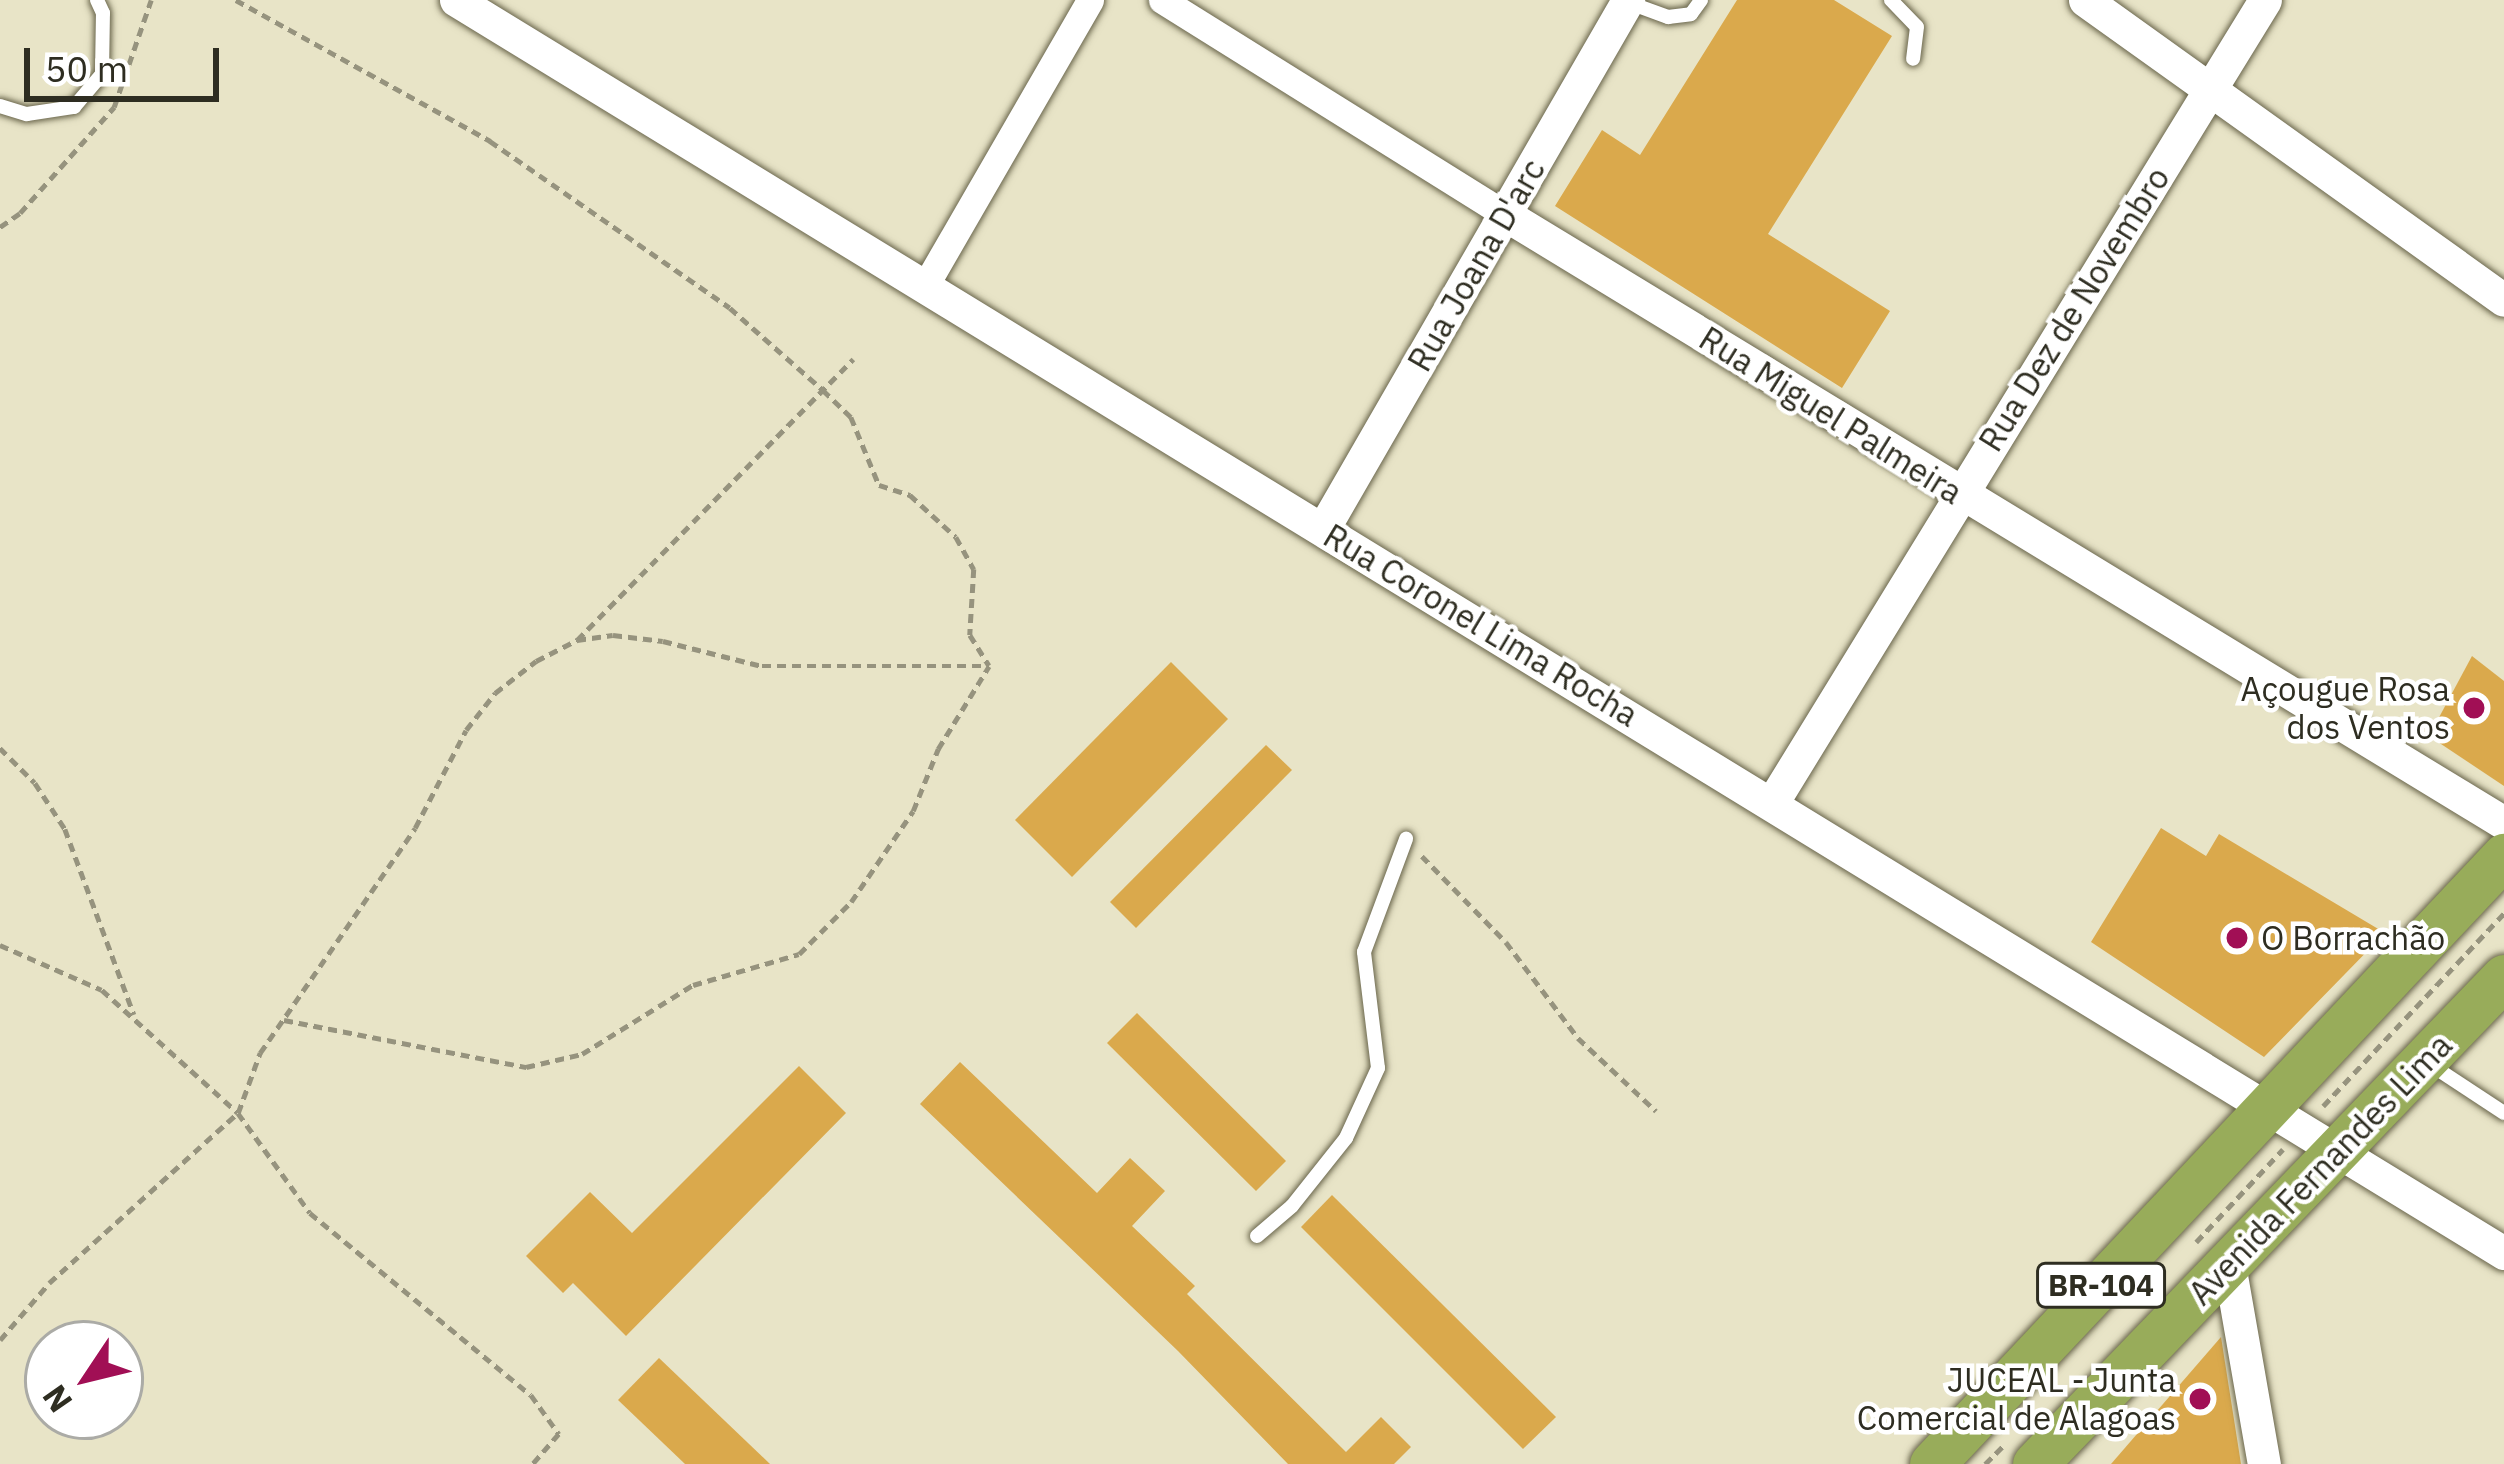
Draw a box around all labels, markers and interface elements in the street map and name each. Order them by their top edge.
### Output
scale bar [30,24,225,98]
text: 50 m [45,45,128,92]
street label: Rua Joana D'arc [1399,152,1553,378]
street label: Rua Dez de Novembro [1970,160,2178,458]
street label: Rua Miguel Palmeira [1692,318,1970,512]
street label: Rua Coronel Lima Rocha [1317,515,1645,735]
place label: Açougue Rosa dos Ventos [2240,669,2450,747]
marker: Açougue Rosa dos Ventos [2461,695,2487,721]
place label: O Borrachão [2261,918,2445,958]
marker: O Borrachão [2224,925,2250,951]
street label: Avenida Fernandes Lima [2180,1025,2460,1313]
road number: BR-104 [2035,1261,2167,1309]
north arrow [24,1320,144,1440]
place label: JUCEAL - Junta Comercial de Alagoas [1857,1360,2176,1438]
text: N [32,1377,81,1421]
marker: JUCEAL - Junta Comercial de Alagoas [2187,1386,2213,1412]

